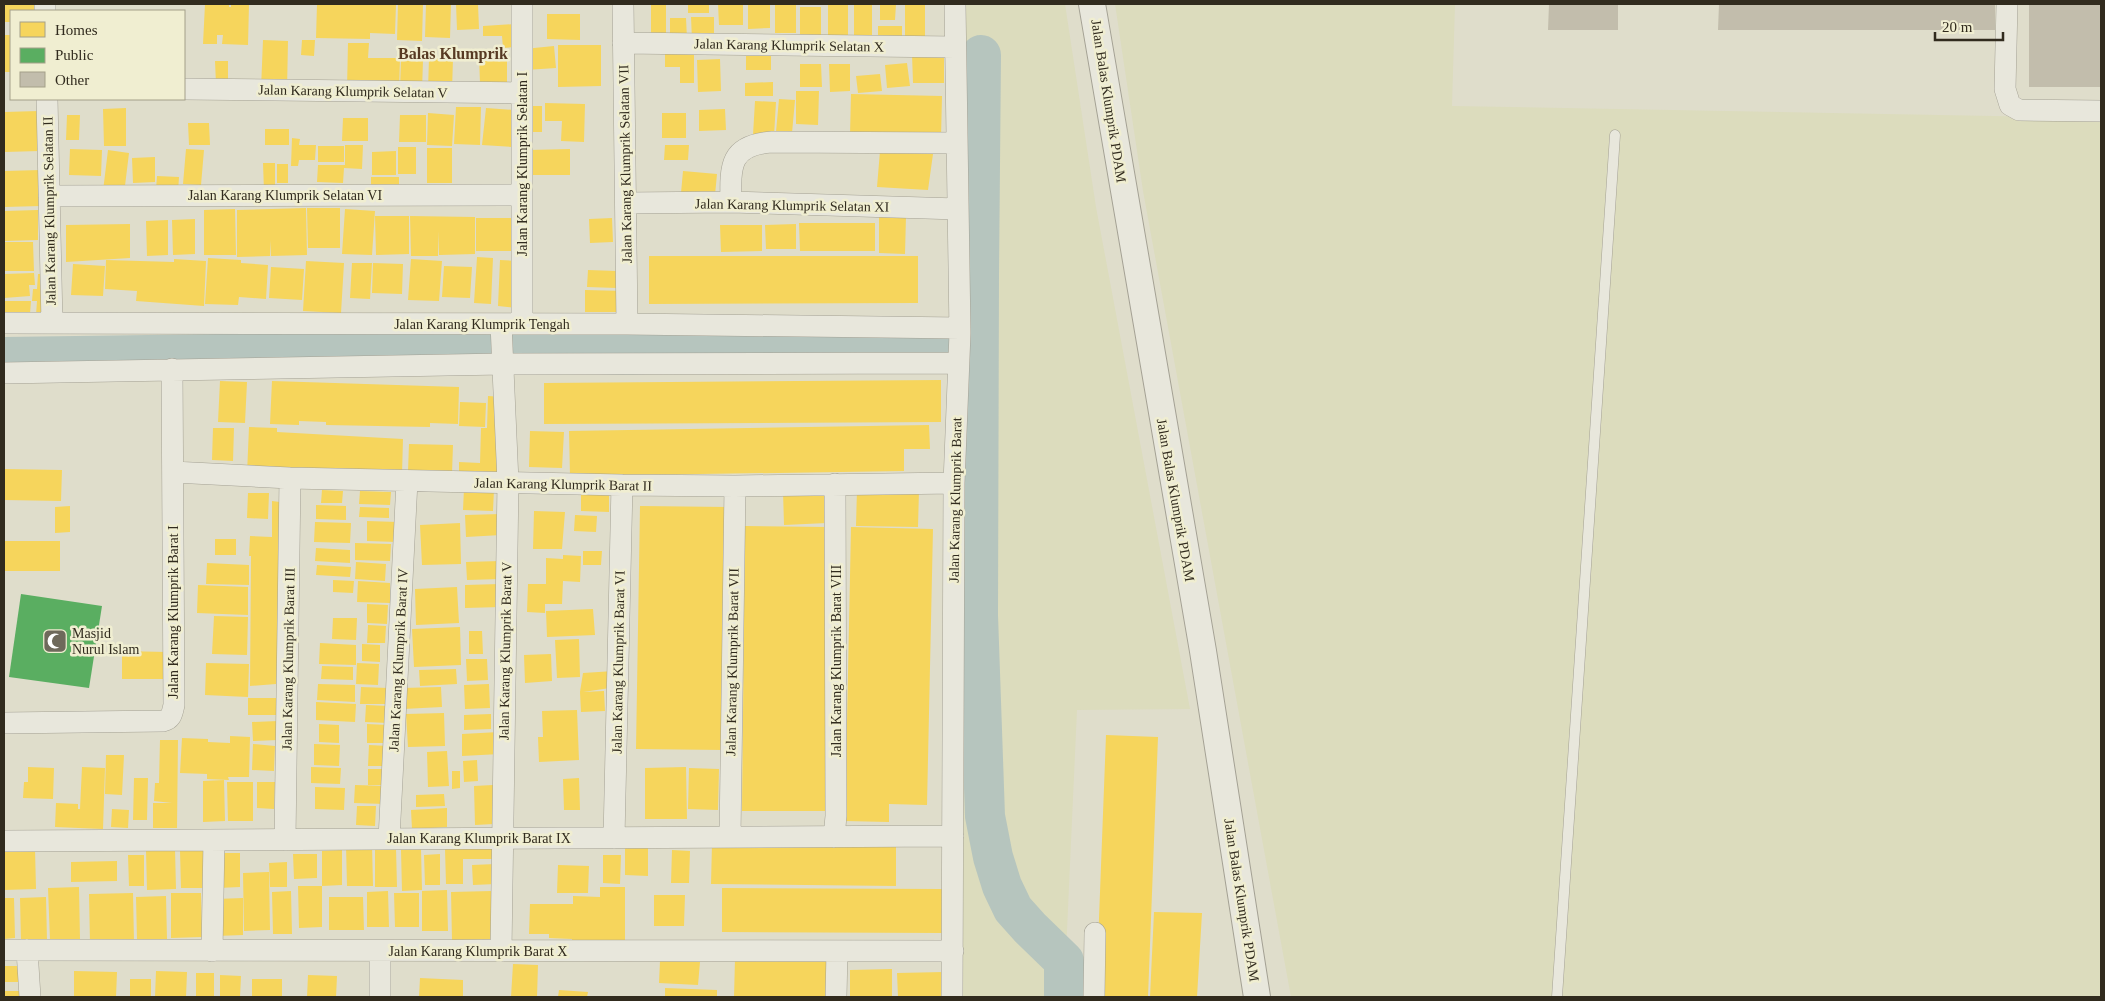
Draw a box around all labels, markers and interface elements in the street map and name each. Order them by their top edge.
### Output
legend [10,10,185,100]
scale bar [1935,10,2002,42]
street label: Jalan Balas Klumprik PDAM [1088,18,1129,184]
text: 20 m [1942,19,1973,35]
text: Homes [55,22,98,38]
street label: Jalan Karang Klumprik Selatan X [694,36,884,55]
district label: Balas Klumprik [398,45,508,63]
text: Public [55,47,94,63]
street label: Jalan Karang Klumprik Selatan VII [616,64,635,264]
text: Other [55,72,89,88]
street label: Jalan Karang Klumprik Selatan I [515,72,530,256]
street label: Jalan Karang Klumprik Selatan V [258,82,448,101]
street label: Jalan Karang Klumprik Selatan II [40,116,59,306]
street label: Jalan Karang Klumprik Selatan VI [188,188,382,203]
street label: Jalan Karang Klumprik Selatan XI [695,196,890,215]
street label: Jalan Karang Klumprik Tengah [394,317,570,332]
street label: Jalan Karang Klumprik Barat [947,417,964,583]
street label: Jalan Balas Klumprik PDAM [1154,417,1197,583]
street label: Jalan Karang Klumprik Barat II [474,475,652,494]
street label: Jalan Karang Klumprik Barat I [166,525,181,699]
street label: Jalan Karang Klumprik Barat V [496,562,515,740]
street label: Jalan Karang Klumprik Barat VIII [829,564,844,757]
street label: Jalan Karang Klumprik Barat III [279,567,298,750]
street label: Jalan Karang Klumprik Barat IV [386,568,411,752]
street label: Jalan Karang Klumprik Barat VII [723,568,742,756]
street label: Jalan Karang Klumprik Barat VI [609,570,628,754]
place label: Masjid Nurul Islam [72,626,139,657]
mosque icon: Masjid Nurul Islam [42,628,68,654]
street label: Jalan Balas Klumprik PDAM [1221,817,1262,983]
street label: Jalan Karang Klumprik Barat IX [387,831,571,846]
street label: Jalan Karang Klumprik Barat X [389,944,567,959]

